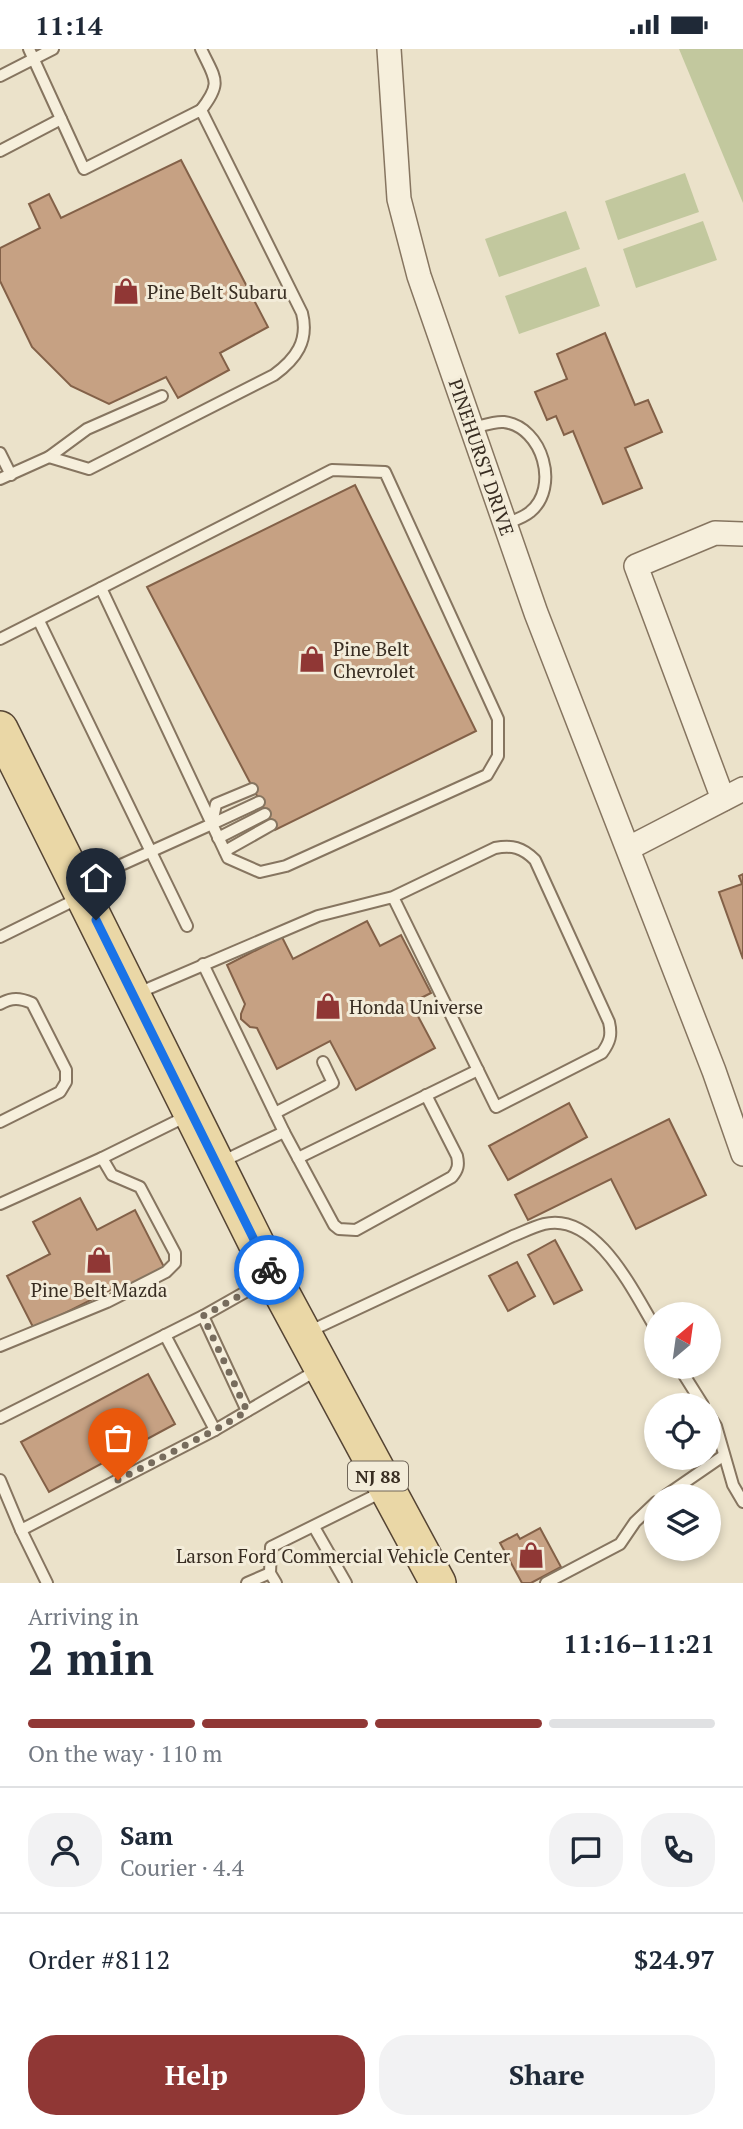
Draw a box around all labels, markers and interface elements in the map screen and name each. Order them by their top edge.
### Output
text: 11:14 [35,8,103,42]
shop icon: Pine Belt Subaru [111,276,141,306]
place label: Pine Belt Subaru [147,279,287,304]
street label: PINEHURST DRIVE [443,375,521,539]
place label: Pine Belt Chevrolet [333,636,415,683]
shop icon: Pine Belt Chevrolet [297,644,327,674]
pin [66,848,126,920]
icon: home [77,859,115,897]
shop icon: Honda Universe [313,991,343,1021]
place label: Honda Universe [349,994,483,1019]
courier [234,1235,304,1305]
shop icon: Pine Belt Mazda [84,1245,114,1275]
icon: bike [250,1251,288,1289]
place label: Pine Belt Mazda [31,1277,168,1302]
north arrow [644,1302,721,1379]
map controls [644,1302,721,1561]
button: locate [644,1393,721,1470]
pin [88,1408,148,1480]
icon: bag [99,1419,137,1457]
road number: NJ 88 [348,1461,408,1491]
button: layers [644,1484,721,1561]
shop icon: Larson Ford Commercial Vehicle Center [516,1540,546,1570]
place label: Larson Ford Commercial Vehicle Center [176,1543,511,1568]
text: Arriving in [28,1601,139,1632]
text: 11:16–11:21 [563,1626,715,1660]
text: 2 min [28,1627,154,1688]
text: On the way · 110 m [28,1738,222,1769]
button: person [28,1813,102,1887]
button: chat [549,1813,623,1887]
button: phone [641,1813,715,1887]
text: Sam [120,1818,173,1852]
text: Courier · 4.4 [120,1852,244,1883]
text: Order #8112 [28,1942,170,1976]
text: $24.97 [634,1942,715,1976]
button: Help [28,2035,365,2115]
button: Share [379,2035,715,2115]

